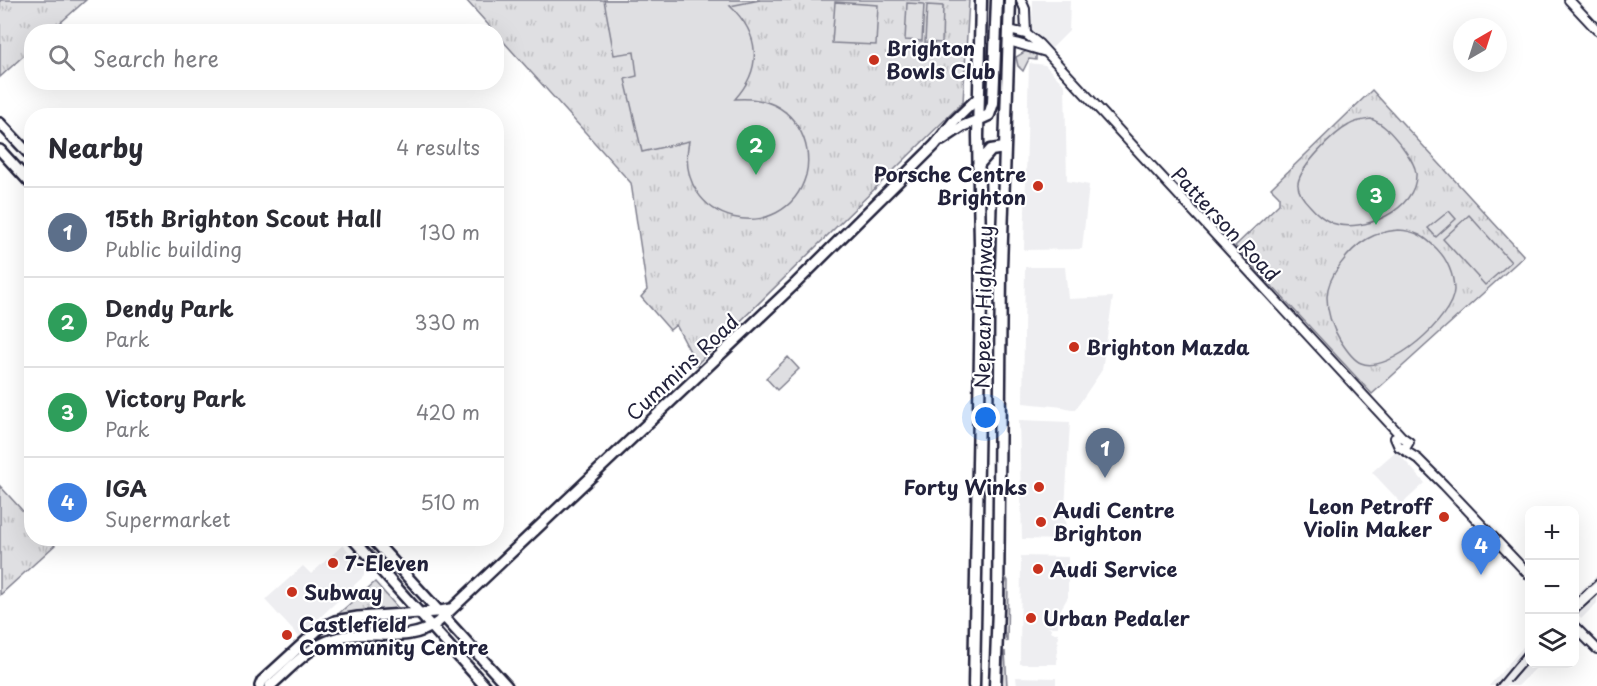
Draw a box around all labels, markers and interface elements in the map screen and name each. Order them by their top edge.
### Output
north arrow [1453,18,1507,72]
search box [24,24,504,90]
place label: Brighton Bowls Club [886,33,996,86]
icon: search [45,41,78,74]
text: Search here [93,41,219,74]
marker: Brighton Bowls Club [867,53,881,67]
pin: 2 [736,126,776,175]
text: Nearby [48,128,143,167]
text: 4 results [396,132,480,162]
place label: Porsche Centre Brighton [873,159,1026,212]
street label: Patterson Road [1165,160,1287,288]
pin: 3 [1356,176,1396,225]
marker: Porsche Centre Brighton [1031,179,1045,193]
text: 15th Brighton Scout Hall [105,201,382,234]
text: 1 [63,217,72,247]
text: 130 m [420,217,480,247]
street label: Nepean Highway [967,225,999,389]
text: Public building [105,234,242,264]
text: Dendy Park [105,291,234,324]
text: 2 [60,307,75,337]
text: 330 m [414,307,480,337]
street label: Cummins Road [619,307,745,427]
text: Park [105,324,150,354]
place label: Brighton Mazda [1086,332,1250,362]
marker: Brighton Mazda [1067,340,1081,354]
text: Victory Park [105,381,246,414]
text: 3 [61,397,74,427]
text: 420 m [416,397,480,427]
your location [971,403,1000,432]
text: Park [105,414,150,444]
pin: 1 [1086,428,1124,478]
text: IGA [105,471,147,504]
place label: Forty Winks [903,472,1027,502]
marker: Forty Winks [1032,480,1046,494]
text: 4 [61,487,74,517]
text: 510 m [420,487,480,517]
place label: Leon Petroff Violin Maker [1303,491,1434,544]
place label: Audi Centre Brighton [1053,495,1175,548]
text: Supermarket [105,504,231,534]
map controls [1525,506,1579,668]
button: + [1525,506,1579,560]
marker: Leon Petroff Violin Maker [1437,510,1451,524]
marker: Audi Centre Brighton [1034,515,1048,529]
pin: 4 [1462,526,1500,575]
place label: 7-Eleven [345,548,429,578]
place label: Audi Service [1050,554,1178,584]
marker: 7-Eleven [326,556,340,570]
button: − [1525,560,1579,614]
marker: Audi Service [1031,562,1045,576]
place label: Subway [304,577,382,607]
marker: Subway [285,585,299,599]
place label: Urban Pedaler [1043,603,1191,633]
place label: Castlefield Community Centre [299,609,489,662]
marker: Urban Pedaler [1024,611,1038,625]
button: layers [1525,614,1579,668]
marker: Castlefield Community Centre [280,628,294,642]

